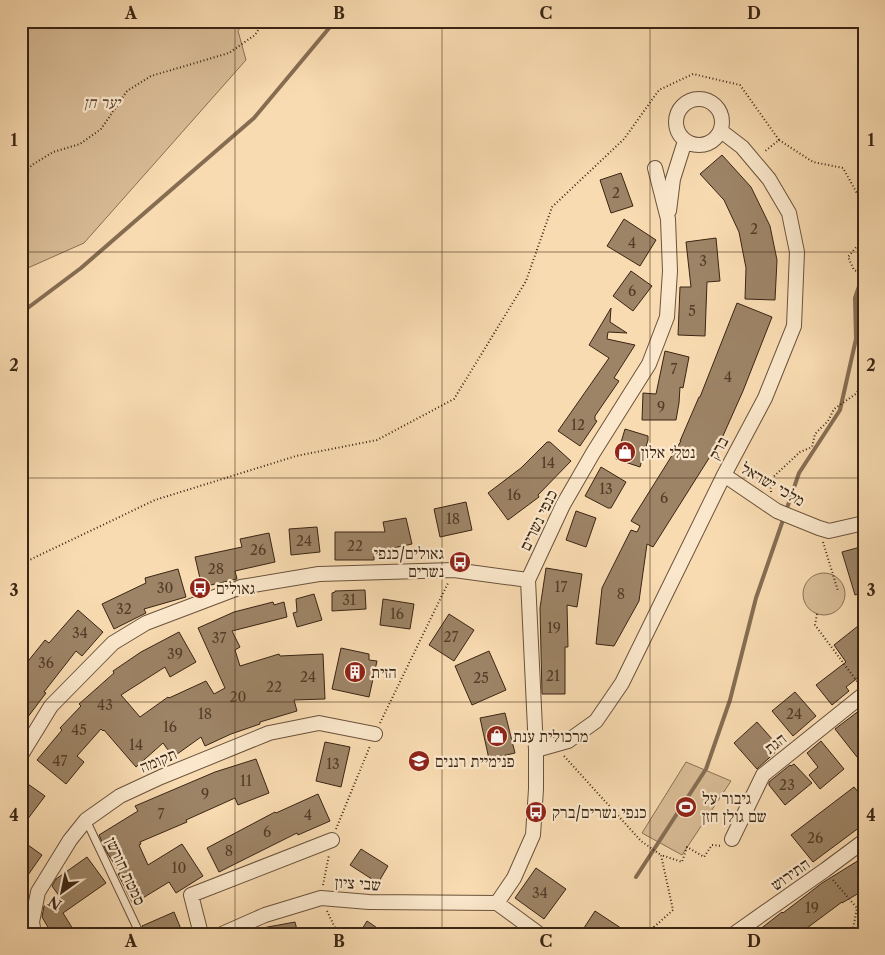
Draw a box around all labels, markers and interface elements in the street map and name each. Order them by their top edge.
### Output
text: A [124,3,138,23]
text: B [333,3,345,23]
text: C [540,3,552,23]
text: D [747,3,761,23]
park label: יער חן [84,92,122,112]
text: 1 [10,130,18,150]
text: 1 [867,130,875,150]
house number: 2 [612,184,620,202]
house number: 2 [750,220,758,238]
house number: 4 [628,234,636,252]
house number: 3 [699,252,707,270]
house number: 6 [628,282,636,300]
house number: 5 [688,302,696,320]
text: 2 [9,355,19,375]
text: 2 [866,355,876,375]
house number: 7 [671,360,678,378]
house number: 4 [724,368,732,386]
house number: 9 [657,398,665,416]
house number: 12 [571,416,585,434]
street label: ברק [704,433,732,463]
shop icon: נטלי אלון [613,440,637,464]
place label: נטלי אלון [641,442,695,462]
house number: 14 [541,454,555,472]
street label: מלכי ישראל [737,458,809,510]
house number: 13 [599,480,613,498]
house number: 16 [507,486,521,504]
street label: כנפי נשרים [515,486,561,554]
house number: 6 [660,489,668,507]
house number: 18 [446,510,460,528]
house number: 24 [296,532,312,550]
house number: 22 [347,537,363,555]
house number: 26 [250,541,266,559]
place label: גאולים/כנפי נשרים [374,543,444,581]
bus stop icon: גאולים/כנפי נשרים [448,550,472,574]
house number: 28 [208,560,224,578]
bus stop icon: גאולים [188,576,212,600]
place label: גאולים [216,578,255,598]
house number: 17 [555,578,567,596]
house number: 30 [157,579,173,597]
text: 3 [9,580,19,600]
text: 3 [866,580,876,600]
house number: 8 [617,585,625,603]
house number: 31 [342,591,356,609]
house number: 32 [116,600,132,618]
house number: 16 [390,605,404,623]
house number: 19 [547,619,561,637]
house number: 34 [72,624,88,642]
house number: 27 [444,628,459,646]
house number: 37 [212,629,226,647]
house number: 39 [167,645,183,663]
house number: 36 [38,654,54,672]
building icon: הזית [343,660,367,684]
place label: הזית [371,662,397,682]
house number: 21 [546,667,560,685]
house number: 24 [300,668,316,686]
house number: 25 [473,669,489,687]
house number: 22 [266,678,282,696]
house number: 20 [230,688,247,706]
house number: 43 [97,696,113,714]
house number: 18 [198,705,212,723]
house number: 24 [786,705,802,723]
house number: 16 [163,718,177,736]
house number: 45 [71,721,87,739]
shop icon: מרכולית ענת [485,724,509,748]
place label: מרכולית ענת [513,726,588,746]
street label: הגת [760,728,790,758]
house number: 14 [129,736,143,754]
street label: תקומה [136,743,180,777]
school or university icon: פנימיית רננים [407,749,431,773]
place label: פנימיית רננים [435,751,515,771]
house number: 47 [53,752,68,770]
house number: 13 [326,755,340,773]
house number: 11 [240,772,252,790]
house number: 23 [779,776,795,794]
house number: 9 [201,785,209,803]
place label: גיבור על שם גולן חזן [702,788,767,826]
sports icon: גיבור על שם גולן חזן [674,795,698,819]
bus stop icon: כנפי נשרים/ברק [524,800,548,824]
place label: כנפי נשרים/ברק [552,802,647,822]
text: 4 [9,805,19,825]
house number: 7 [158,805,165,823]
text: 4 [866,805,876,825]
house number: 4 [304,806,312,824]
house number: 6 [263,823,271,841]
house number: 26 [807,829,823,847]
street label: סמטת חורשן [102,834,150,908]
house number: 8 [225,842,233,860]
street label: התירוש [767,853,813,895]
house number: 10 [172,859,186,877]
north arrow [38,868,88,918]
street label: שבי ציון [334,871,382,895]
house number: 34 [532,884,548,902]
text: N [45,892,65,914]
house number: 19 [805,899,819,917]
text: A [124,931,138,951]
text: B [333,931,345,951]
text: C [540,931,552,951]
text: D [747,931,761,951]

